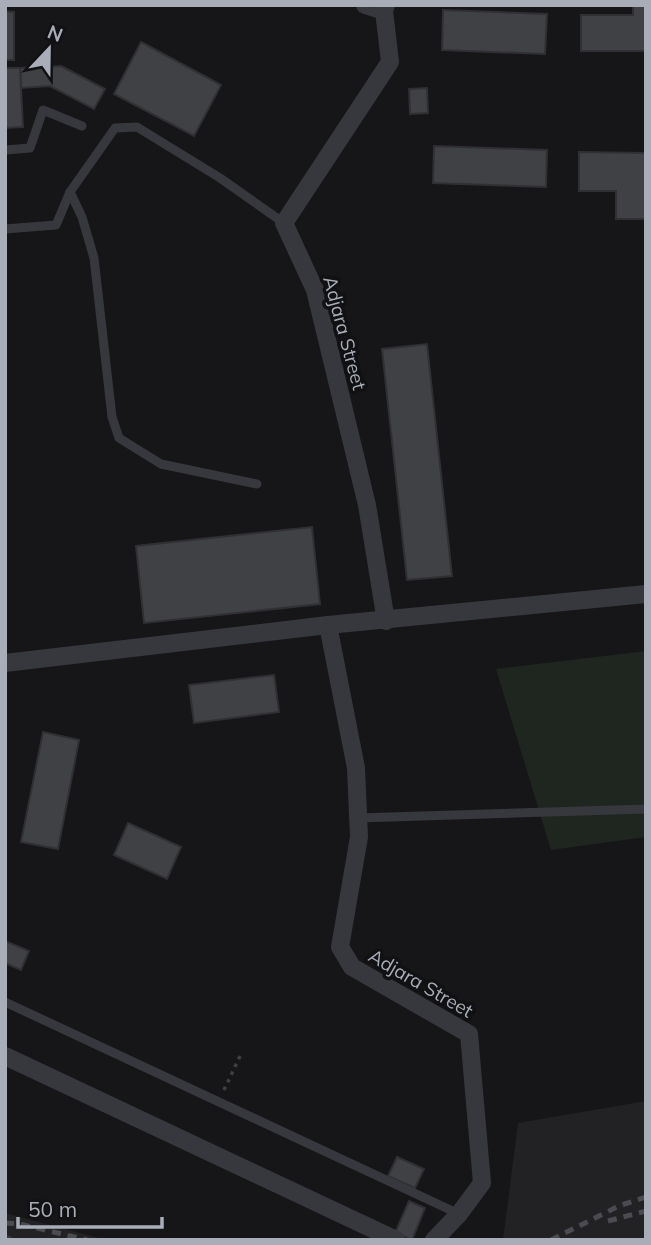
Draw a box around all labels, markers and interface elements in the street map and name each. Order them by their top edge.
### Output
north arrow [14,14,84,84]
text: N [44,19,67,47]
street label: Adjara Street [318,273,372,393]
street label: Adjara Street [364,943,478,1023]
scale bar [18,1186,161,1230]
text: 50 m [28,1196,77,1222]

